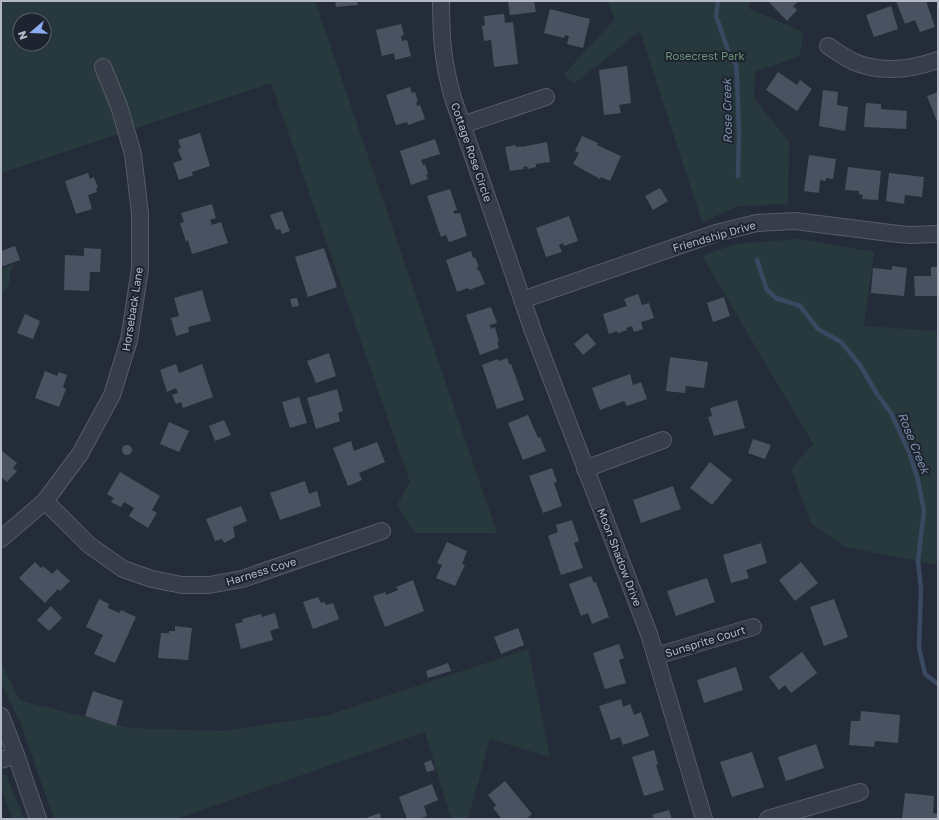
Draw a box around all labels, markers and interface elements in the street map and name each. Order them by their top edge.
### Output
north arrow [12,12,52,52]
text: N [15,29,30,41]
park label: Rosecrest Park [665,49,745,62]
water label: Rose Creek [719,77,735,144]
street label: Cottage Rose Circle [449,101,495,203]
street label: Friendship Drive [671,218,757,254]
street label: Horseback Lane [119,266,145,352]
water label: Rose Creek [895,410,934,477]
street label: Moon Shadow Drive [595,506,645,608]
street label: Harness Cove [224,554,298,588]
street label: Sunsprite Court [663,623,747,659]

